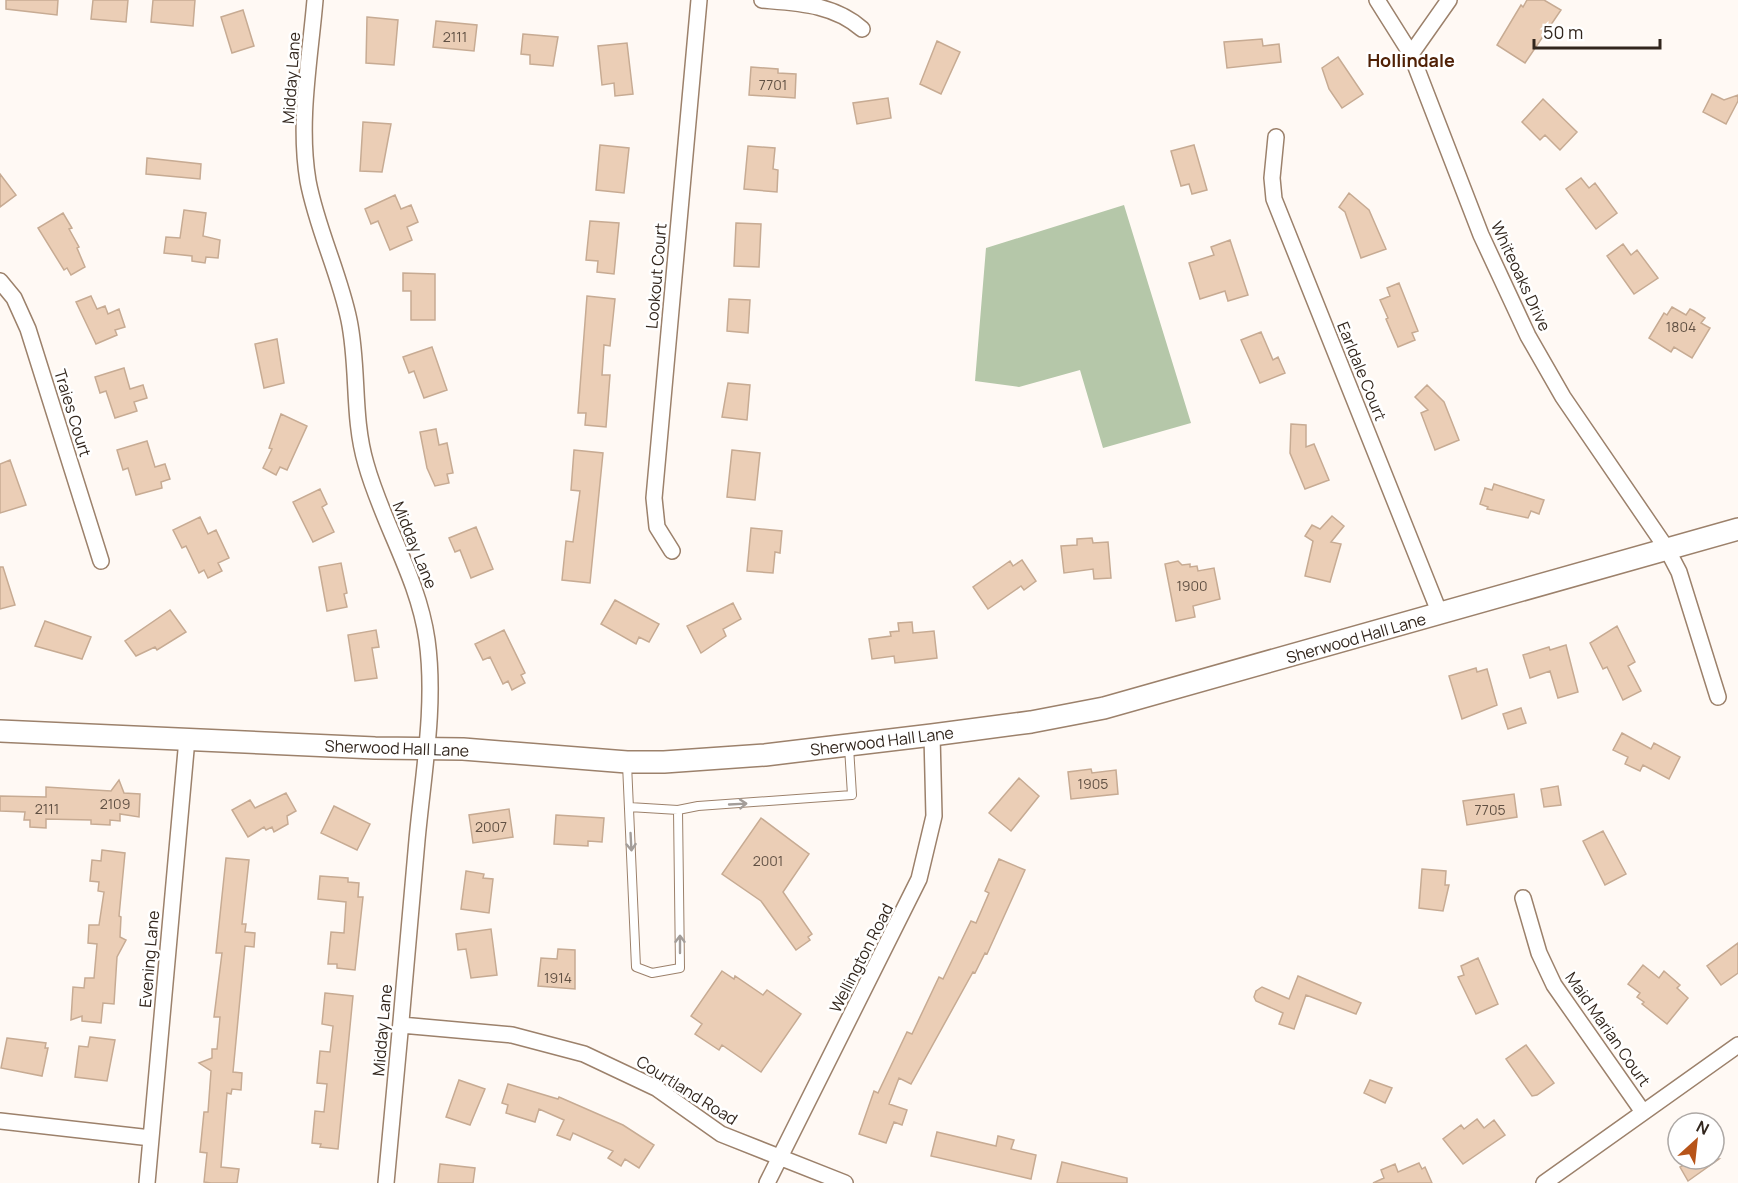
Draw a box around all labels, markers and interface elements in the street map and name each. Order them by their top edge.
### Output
scale bar [1534,12,1660,50]
text: 50 m [1543,20,1583,44]
house number: 2111 [443,27,467,46]
street label: Midday Lane [277,31,305,125]
district label: Hollindale [1367,48,1455,72]
house number: 7701 [759,75,787,94]
street label: Whiteoaks Drive [1486,218,1556,334]
street label: Lookout Court [640,222,672,330]
house number: 1804 [1666,317,1696,336]
street label: Earldale Court [1332,318,1392,424]
street label: Traies Court [49,367,97,459]
street label: Midday Lane [388,498,442,592]
house number: 1900 [1176,576,1208,595]
street label: Sherwood Hall Lane [1284,608,1428,668]
street label: Sherwood Hall Lane [809,721,955,761]
street label: Sherwood Hall Lane [324,734,470,762]
house number: 1905 [1078,774,1108,793]
house number: 2109 [100,794,130,813]
one-way arrow [728,798,748,809]
house number: 2111 [35,799,59,818]
house number: 7705 [1474,800,1506,819]
house number: 2007 [475,817,507,836]
one-way arrow [625,831,636,851]
house number: 2001 [753,851,783,870]
street label: Wellington Road [824,900,898,1016]
street label: Evening Lane [134,910,164,1008]
one-way arrow [674,935,686,955]
street label: Maid Marian Court [1560,967,1656,1091]
house number: 1914 [544,968,572,987]
street label: Midday Lane [367,983,397,1077]
street label: Courtland Road [632,1050,742,1130]
north arrow [1666,1111,1726,1171]
text: N [1693,1115,1713,1140]

